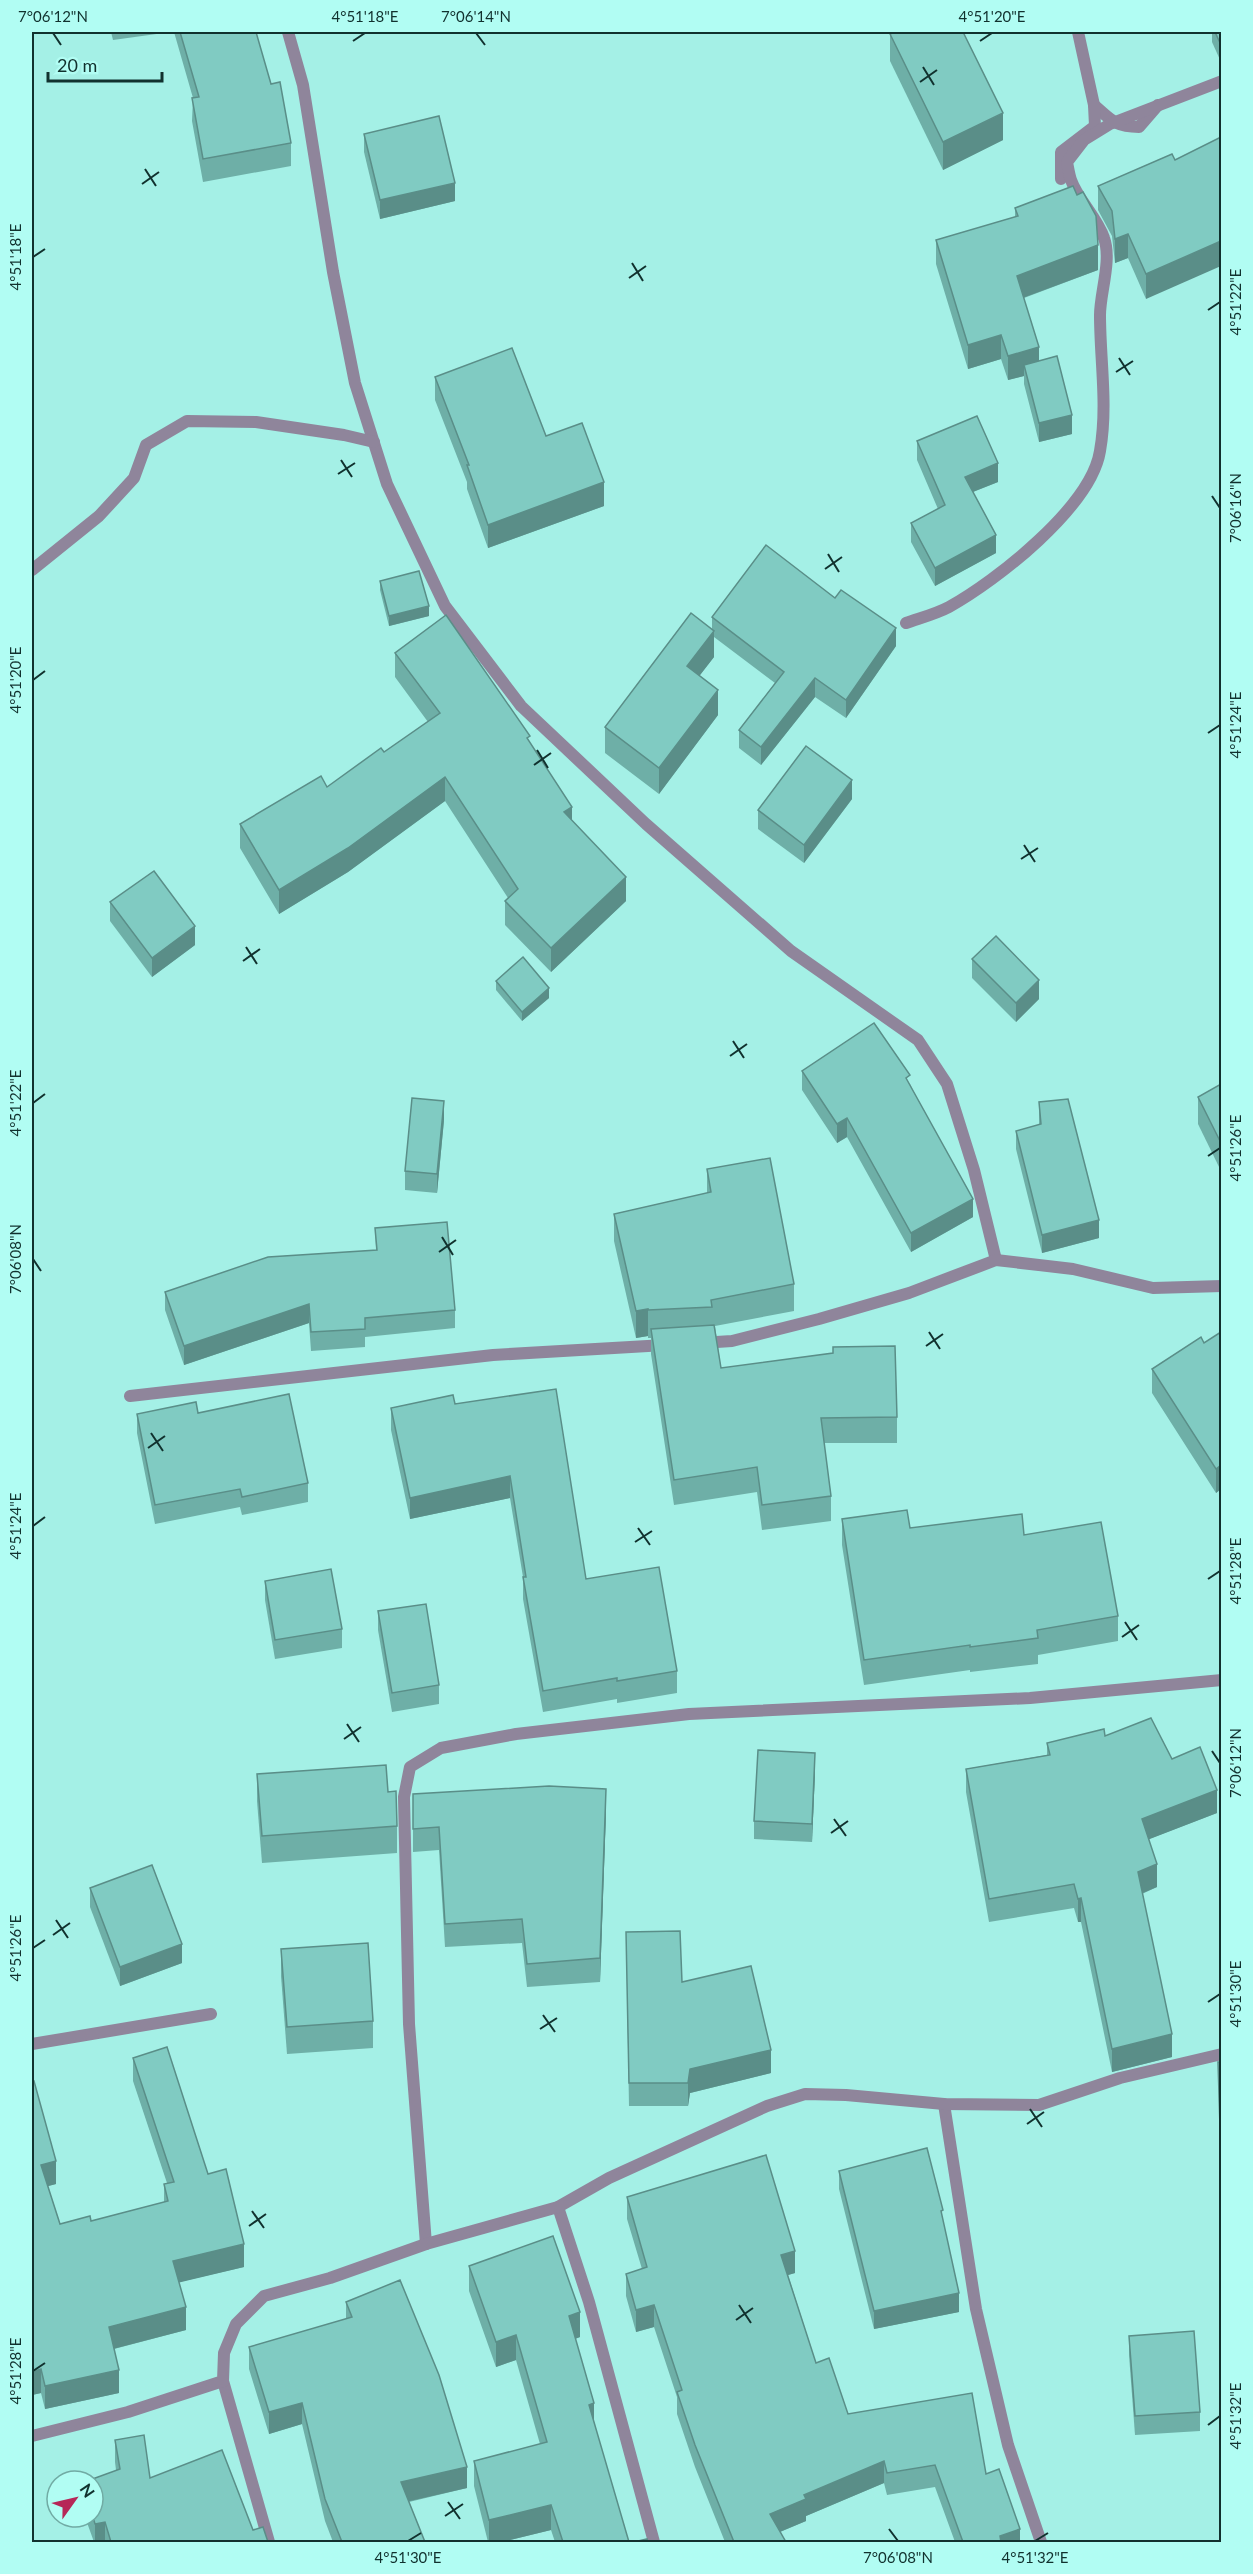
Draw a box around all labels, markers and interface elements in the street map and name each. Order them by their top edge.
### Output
text: 7°06'12"N [18,7,88,25]
text: 4°51'18"E [332,7,399,25]
text: 7°06'14"N [441,7,511,25]
text: 4°51'20"E [959,7,1026,25]
scale bar [48,45,162,83]
text: 20 m [57,54,97,76]
text: 4°51'18"E [6,224,24,291]
text: 4°51'22"E [1226,269,1244,336]
text: 7°06'16"N [1226,473,1244,543]
text: 4°51'20"E [6,647,24,714]
text: 4°51'24"E [1226,692,1244,759]
text: 4°51'22"E [6,1070,24,1137]
text: 4°51'26"E [1226,1115,1244,1182]
text: 7°06'08"N [6,1224,24,1294]
text: 4°51'24"E [6,1493,24,1560]
text: 4°51'28"E [1226,1538,1244,1605]
text: 7°06'12"N [1226,1728,1244,1798]
text: 4°51'26"E [6,1915,24,1982]
text: 4°51'30"E [1226,1961,1244,2028]
text: 4°51'28"E [6,2338,24,2405]
text: 4°51'32"E [1226,2383,1244,2450]
north arrow [45,2469,105,2529]
text: N [77,2480,99,2501]
text: 4°51'30"E [375,2548,442,2566]
text: 7°06'08"N [863,2548,933,2566]
text: 4°51'32"E [1002,2548,1069,2566]

